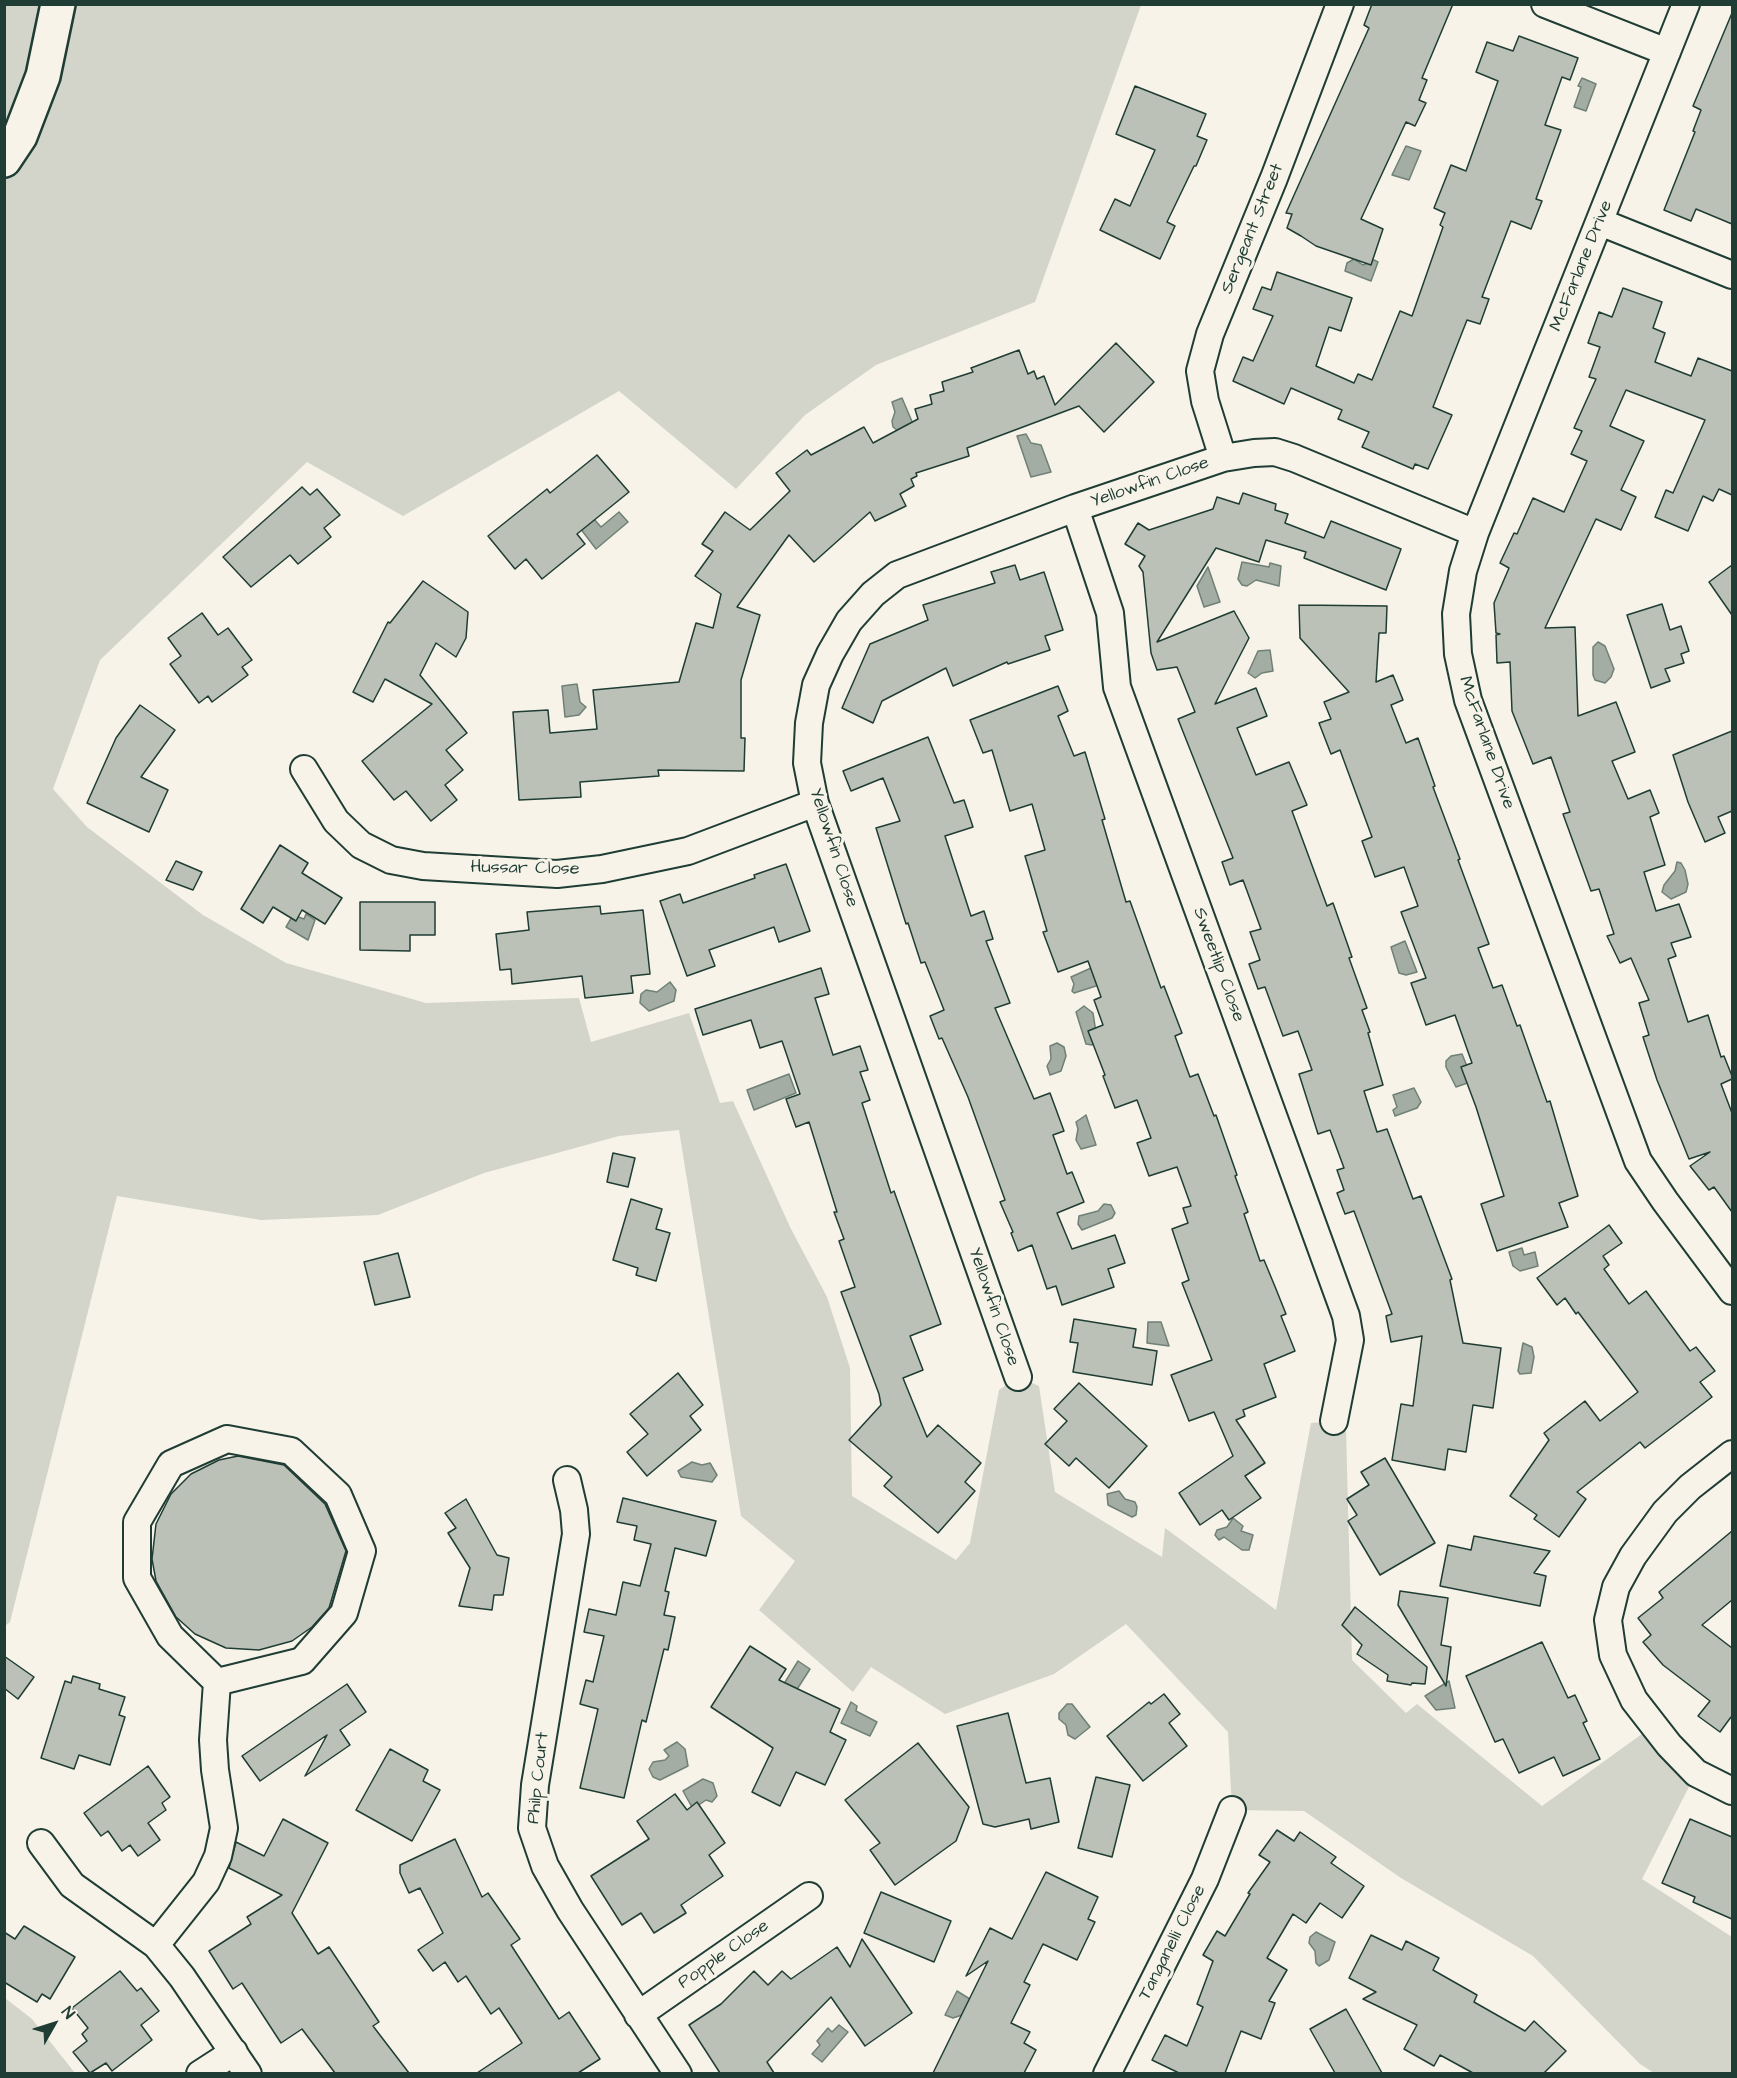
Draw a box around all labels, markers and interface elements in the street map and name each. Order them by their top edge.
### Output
street label: Sergeant Street [1217,161,1289,297]
street label: McFarlane Drive [1546,197,1618,335]
street label: Yellowfin Close [1088,453,1212,513]
street label: McFarlane Drive [1453,674,1519,812]
street label: Yellowfin Close [804,786,862,910]
street label: Hussar Close [470,857,580,881]
street label: Sweetlip Close [1187,905,1249,1025]
street label: Yellowfin Close [963,1245,1023,1369]
street label: Philp Court [523,1731,555,1825]
street label: Tanganelli Close [1135,1882,1211,2004]
street label: Popple Close [674,1916,774,1994]
north arrow [24,1994,84,2054]
text: N [56,2002,80,2023]

